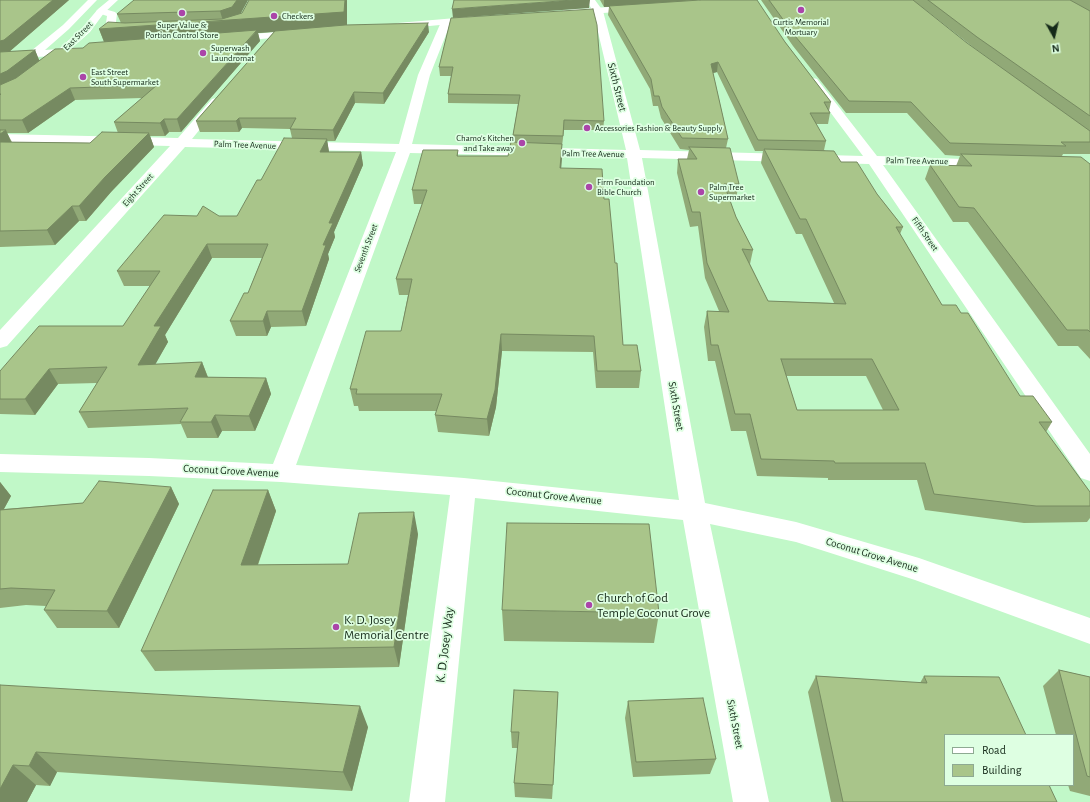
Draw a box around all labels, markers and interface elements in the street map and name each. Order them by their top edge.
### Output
marker: Curtis Memorial Mortuary [796,5,806,15]
marker: Super Value & Portion Control Store [177,8,187,18]
marker: Checkers [269,11,279,21]
place label: Checkers [282,11,313,21]
north arrow [1034,16,1074,56]
place label: Curtis Memorial Mortuary [773,17,829,38]
street label: East Street [61,19,95,53]
place label: Super Value & Portion Control Store [146,20,218,41]
text: N [1051,42,1060,54]
place label: Superwash Laundromat [211,43,254,64]
marker: Superwash Laundromat [198,48,208,58]
street label: Sixth Street [605,61,629,113]
place label: East Street South Supermarket [91,67,159,88]
marker: East Street South Supermarket [78,72,88,82]
marker: Accessories Fashion & Beauty Supply [582,123,592,133]
place label: Accessories Fashion & Beauty Supply [595,123,722,133]
place label: Chamo's Kitchen and Take away [456,133,514,154]
marker: Chamo's Kitchen and Take away [517,138,527,148]
street label: Palm Tree Avenue [214,139,276,151]
street label: Palm Tree Avenue [562,148,624,160]
street label: Palm Tree Avenue [886,155,948,167]
street label: Eight Street [120,171,156,209]
place label: Firm Foundation Bible Church [597,177,655,198]
marker: Firm Foundation Bible Church [584,182,594,192]
place label: Palm Tree Supermarket [709,182,755,203]
marker: Palm Tree Supermarket [696,187,706,197]
street label: Fifth Street [909,215,941,253]
street label: Seventh Street [352,222,380,274]
street label: Sixth Street [665,380,687,432]
street label: Coconut Grove Avenue [183,462,279,480]
street label: Coconut Grove Avenue [506,484,602,508]
street label: Coconut Grove Avenue [824,535,920,575]
place label: Church of God Temple Coconut Grove [597,590,710,621]
marker: Church of God Temple Coconut Grove [584,600,594,610]
street label: K. D. Josey Way [433,606,457,684]
place label: K. D. Josey Memorial Centre [344,612,429,643]
marker: K. D. Josey Memorial Centre [331,622,341,632]
street label: Sixth Street [724,698,746,750]
legend [944,734,1074,786]
text: Road [982,744,1006,756]
text: Building [982,764,1022,776]

